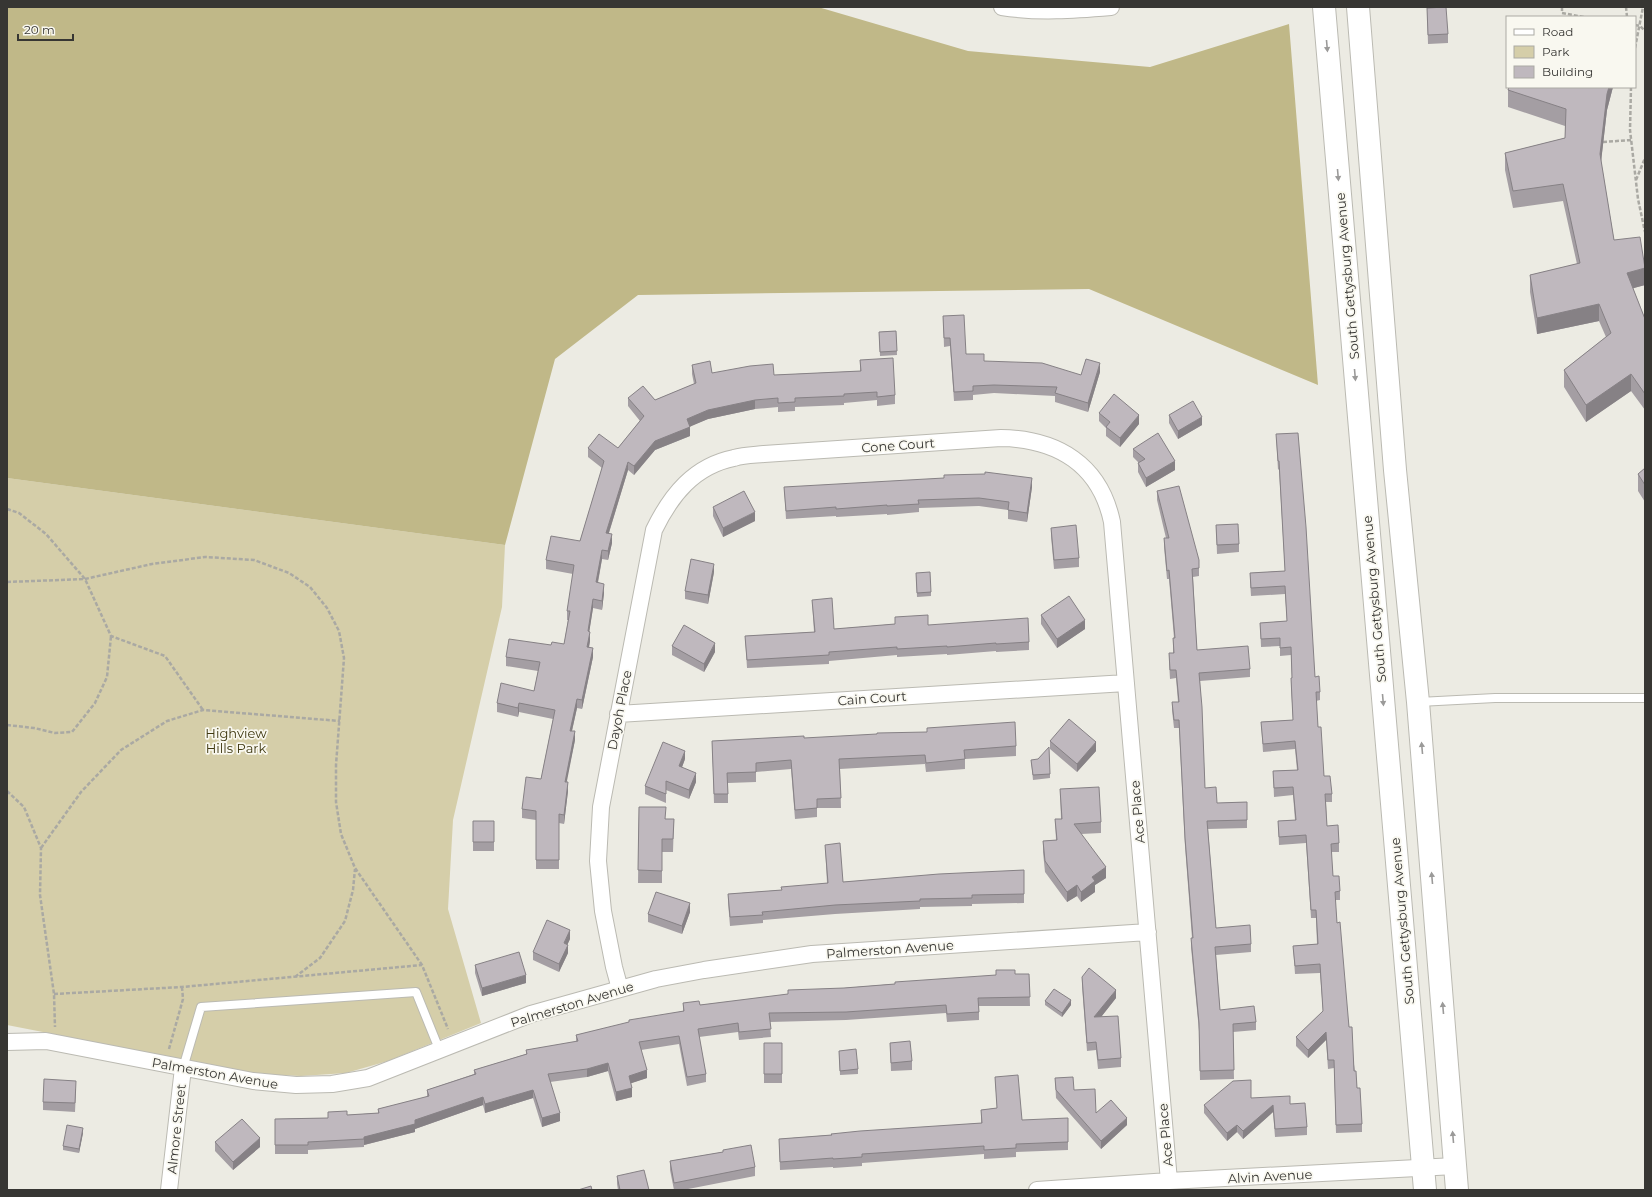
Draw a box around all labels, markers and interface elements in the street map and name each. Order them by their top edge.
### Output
scale bar [18,16,73,42]
legend [1506,16,1636,88]
text: 20 m [24,22,55,37]
text: Road [1542,24,1573,39]
one-way arrow [1324,40,1331,52]
text: Park [1542,44,1570,59]
text: Building [1542,64,1593,79]
one-way arrow [1335,169,1342,181]
street label: South Gettysburg Avenue [1332,192,1362,360]
one-way arrow [1352,369,1359,381]
street label: Cone Court [861,434,935,456]
street label: South Gettysburg Avenue [1359,515,1389,683]
street label: Dayoh Place [603,669,635,751]
street label: Cain Court [837,688,907,708]
one-way arrow [1379,693,1386,706]
park label: Highview Hills Park [205,725,267,756]
one-way arrow [1419,742,1426,754]
street label: Ace Place [1126,780,1148,844]
street label: South Gettysburg Avenue [1387,837,1417,1005]
one-way arrow [1429,872,1436,884]
street label: Palmerston Avenue [826,937,955,961]
street label: Palmerston Avenue [508,978,636,1030]
one-way arrow [1439,1002,1446,1014]
street label: Palmerston Avenue [151,1054,280,1092]
street label: Almore Street [163,1083,189,1175]
street label: Ace Place [1154,1103,1176,1167]
one-way arrow [1450,1131,1457,1143]
street label: Alvin Avenue [1227,1166,1313,1186]

